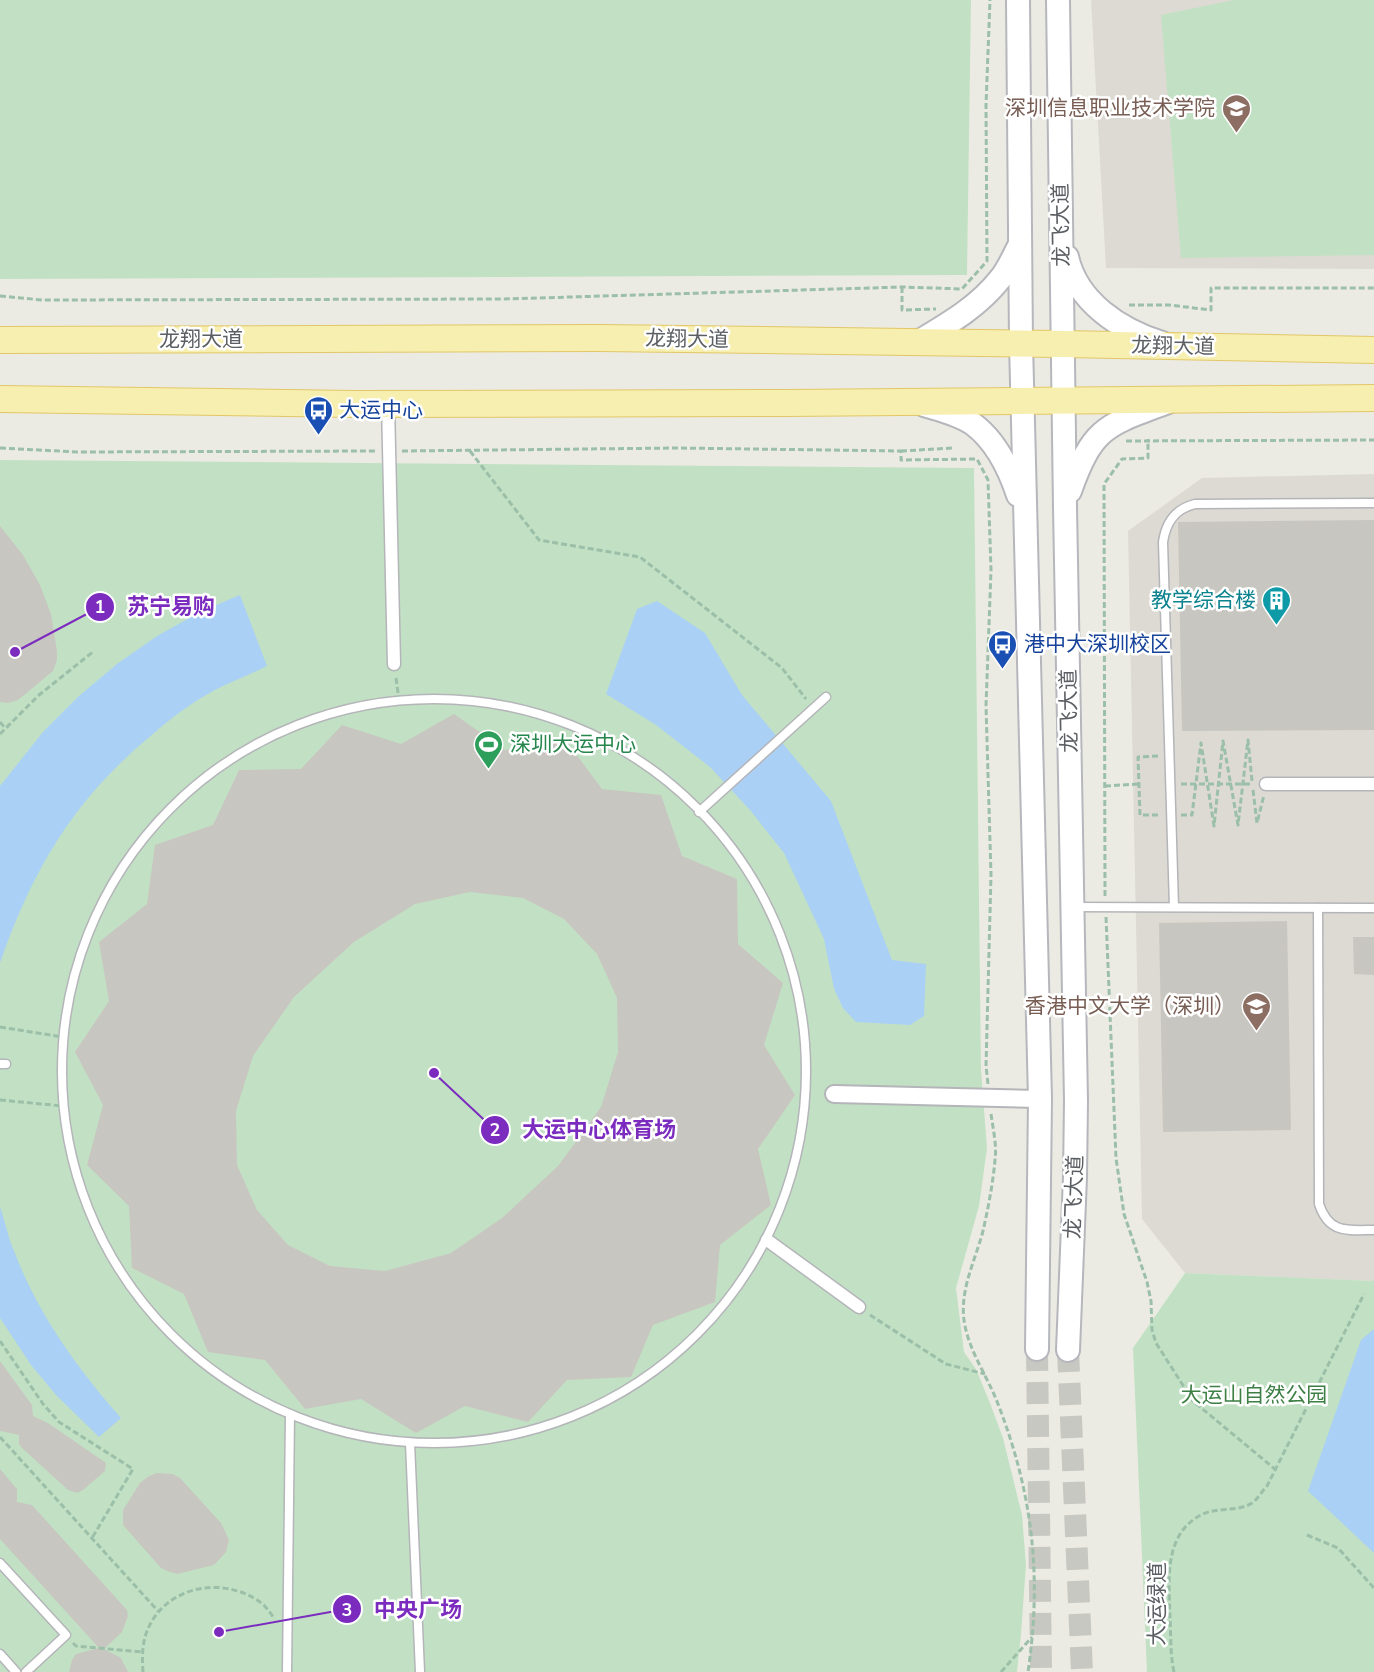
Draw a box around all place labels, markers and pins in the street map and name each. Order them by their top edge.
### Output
school or university icon: 深圳信息职业技术学院 [1220,92,1252,134]
place label: 深圳信息职业技术学院 [1005,94,1215,122]
bus stop icon: 大运中心 [302,394,334,436]
place label: 大运中心 [339,396,423,424]
building icon: 教学综合楼 [1261,584,1293,626]
place label: 教学综合楼 [1151,586,1256,614]
callout: 苏宁易购 [85,587,227,627]
bus stop icon: 港中大深圳校区 [987,628,1019,670]
place label: 港中大深圳校区 [1024,630,1171,658]
sports icon: 深圳大运中心 [473,728,505,770]
place label: 深圳大运中心 [510,730,636,758]
school or university icon: 香港中文大学（深圳） [1240,990,1272,1032]
place label: 香港中文大学（深圳） [1025,992,1235,1020]
callout: 大运中心体育场 [480,1110,688,1150]
callout: 中央广场 [332,1589,474,1629]

